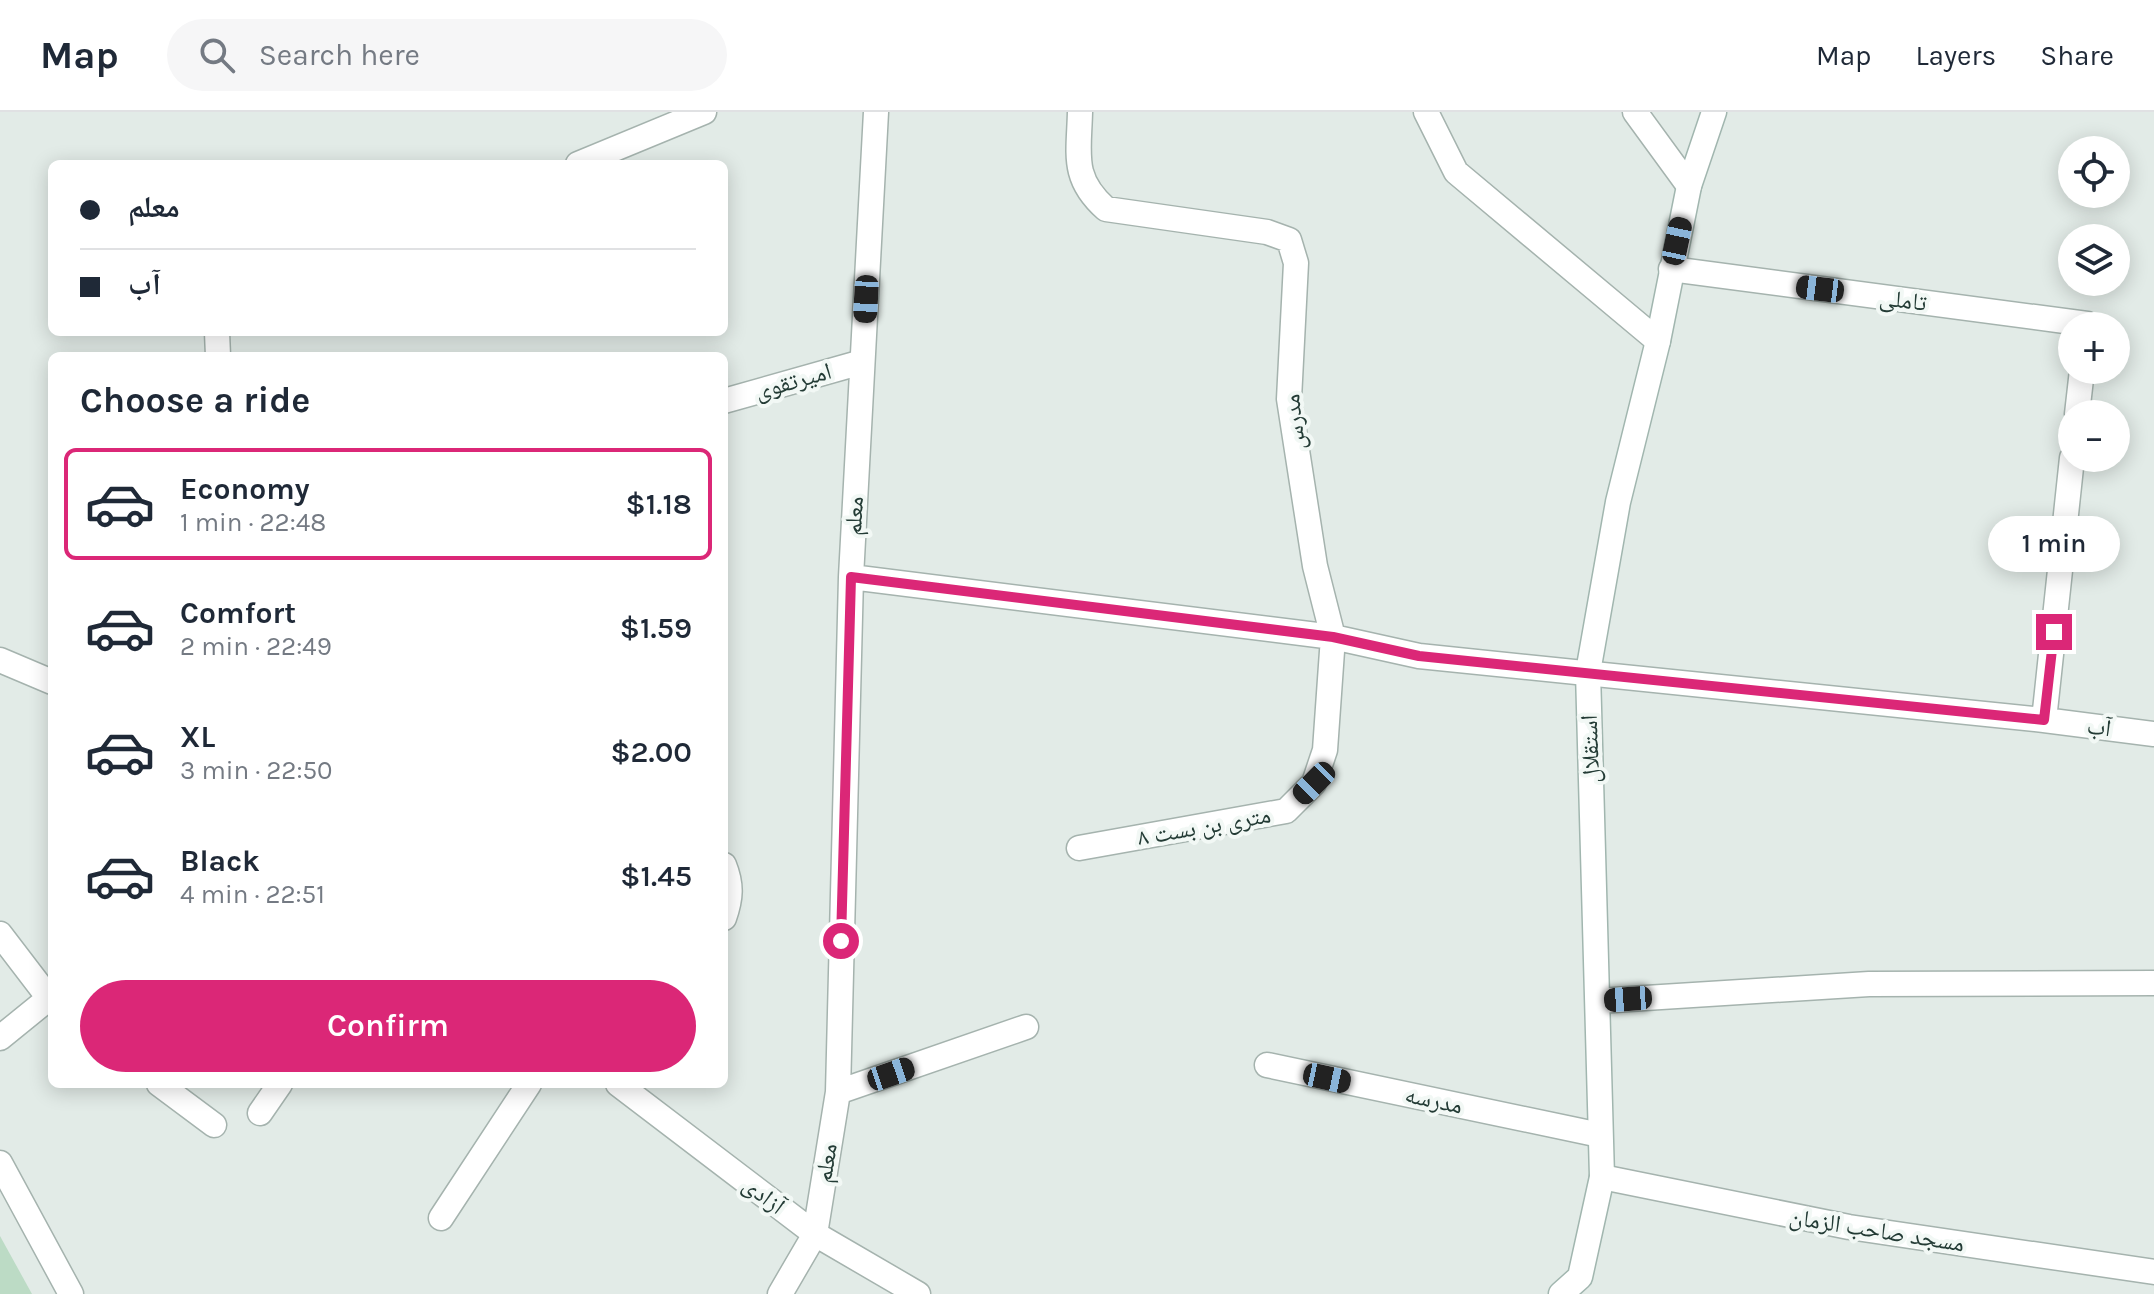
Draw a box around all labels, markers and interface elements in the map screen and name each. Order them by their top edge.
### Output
search box [167,19,727,91]
text: Map [40,33,119,78]
icon: search [195,33,239,77]
text: Search here [259,37,420,73]
text: Map [1816,39,1871,72]
text: Layers [1915,39,1996,72]
text: Share [2040,39,2114,72]
map controls [2058,136,2130,472]
button: locate [2058,136,2130,208]
text: معلم [128,189,180,225]
car [1660,215,1694,267]
button: layers [2058,224,2130,296]
text: آب [128,266,161,302]
car [853,274,879,324]
car [1795,274,1845,304]
street label: تاملی [1878,283,1928,317]
button: + [2058,312,2130,384]
street label: امیرتقوی [751,357,835,405]
text: Choose a ride [80,379,310,421]
street label: مدرس [1277,393,1311,451]
button: − [2058,400,2130,472]
icon: car [84,468,156,540]
text: Economy [180,471,310,507]
text: $1.18 [626,486,692,522]
street label: معلم [839,496,871,537]
text: 1 min · 22:48 [180,507,326,538]
callout: 1 min [1988,516,2120,572]
text: 1 min [2022,528,2086,559]
icon: car [84,592,156,664]
text: Comfort [180,595,296,631]
text: $1.59 [620,610,692,646]
route end [2036,614,2072,650]
text: 2 min · 22:49 [180,631,332,662]
street label: آب [2085,711,2114,743]
street label: استقلال [1575,714,1605,784]
icon: car [84,716,156,788]
text: XL [180,719,215,755]
text: $2.00 [610,734,692,770]
text: 3 min · 22:50 [180,755,333,786]
car [1289,758,1339,808]
street label: ۸ متری بن بست [1135,801,1273,851]
icon: car [84,840,156,912]
text: Black [180,843,260,879]
text: $1.45 [620,858,692,894]
text: 4 min · 22:51 [180,879,325,910]
route start [823,923,859,959]
button: Confirm [80,980,696,1072]
car [1603,985,1653,1013]
car [864,1055,918,1093]
car [1301,1061,1353,1095]
street label: مدرسه [1403,1080,1465,1120]
street label: معلم [809,1141,845,1185]
street label: آزادی [737,1170,791,1220]
street label: مسجد صاحب الزمان [1787,1202,1967,1258]

